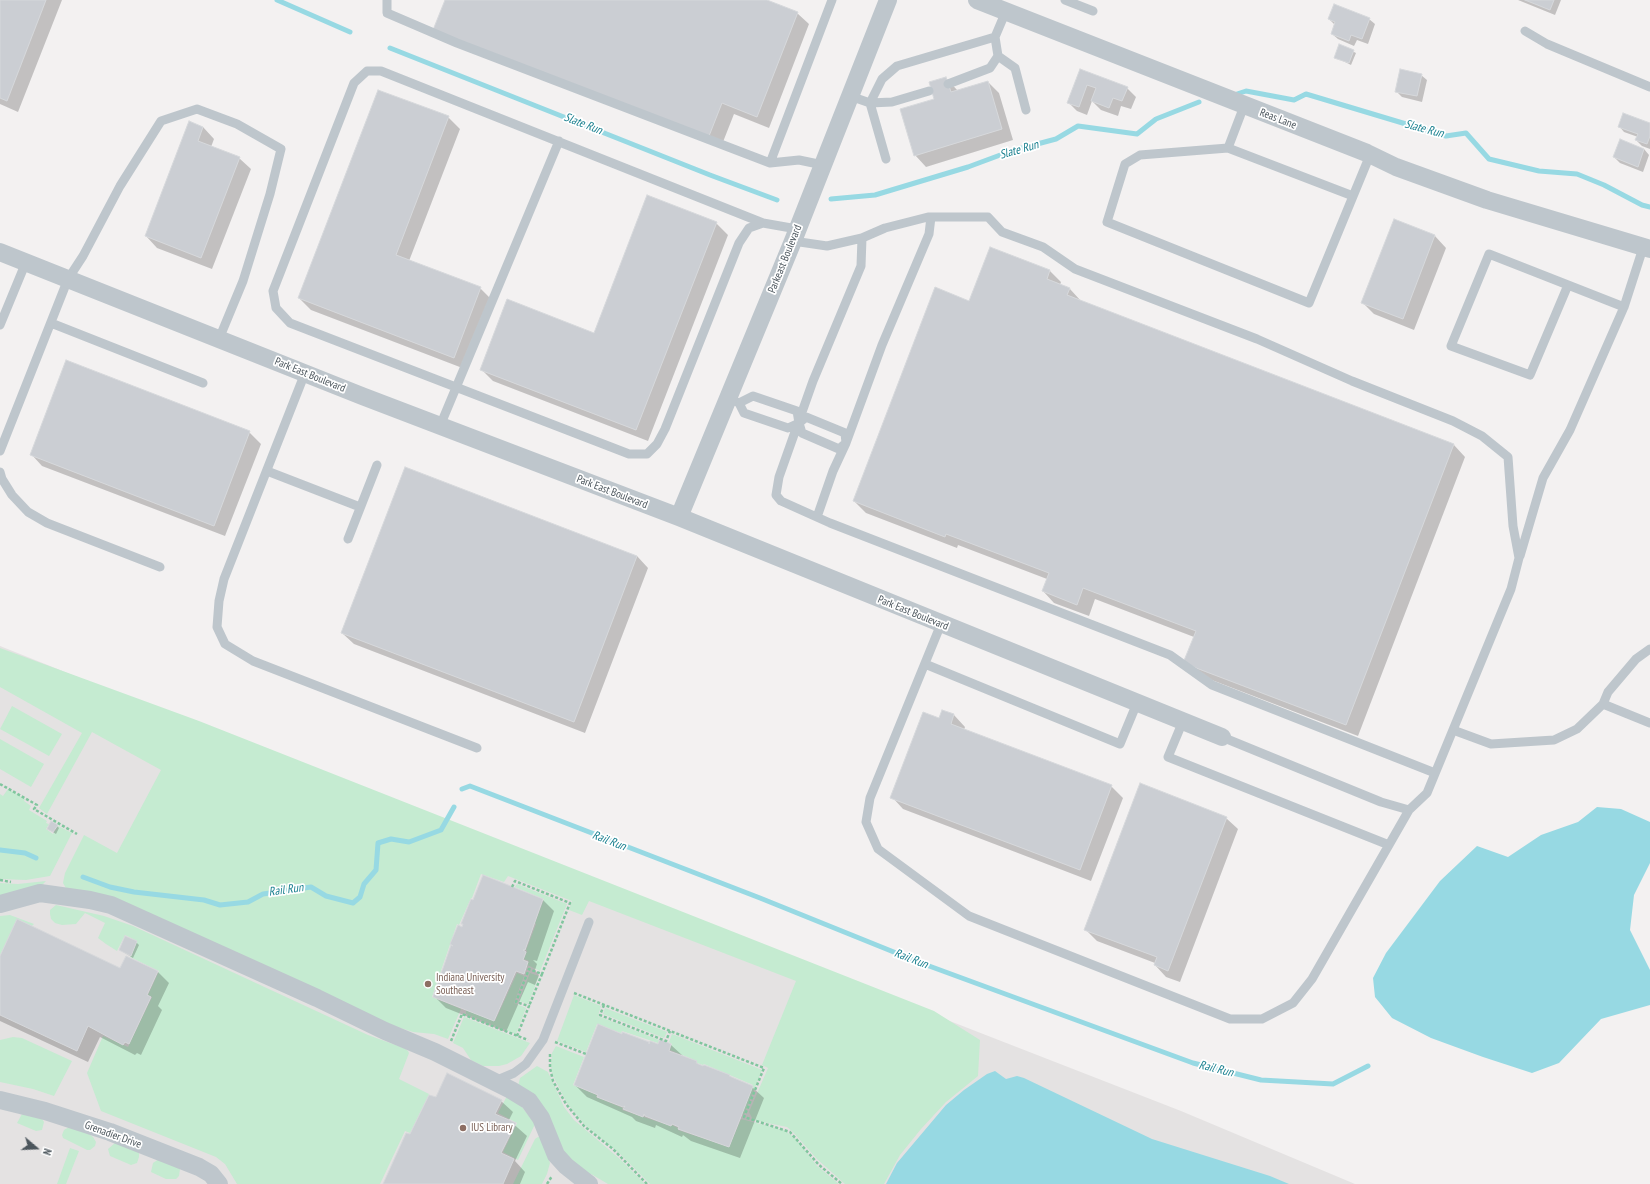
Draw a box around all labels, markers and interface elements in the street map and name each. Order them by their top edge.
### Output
street label: Reas Lane [1258,106,1298,132]
water label: Slate Run [562,110,604,138]
water label: Slate Run [1403,117,1445,141]
water label: Slate Run [998,138,1040,162]
street label: Parkeast Boulevard [765,223,805,295]
street label: Park East Boulevard [273,355,347,395]
street label: Park East Boulevard [575,472,649,512]
street label: Park East Boulevard [876,593,950,633]
water label: Rail Run [590,828,628,854]
water label: Rail Run [268,880,304,900]
water label: Rail Run [892,946,930,972]
place label: Indiana University Southeast [436,971,504,997]
marker: Indiana University Southeast [423,979,433,989]
water label: Rail Run [1197,1058,1235,1080]
street label: Grenadier Drive [83,1119,143,1151]
place label: IUS Library [471,1121,513,1135]
marker: IUS Library [458,1123,468,1133]
north arrow [16,1128,56,1168]
text: N [40,1147,55,1157]

